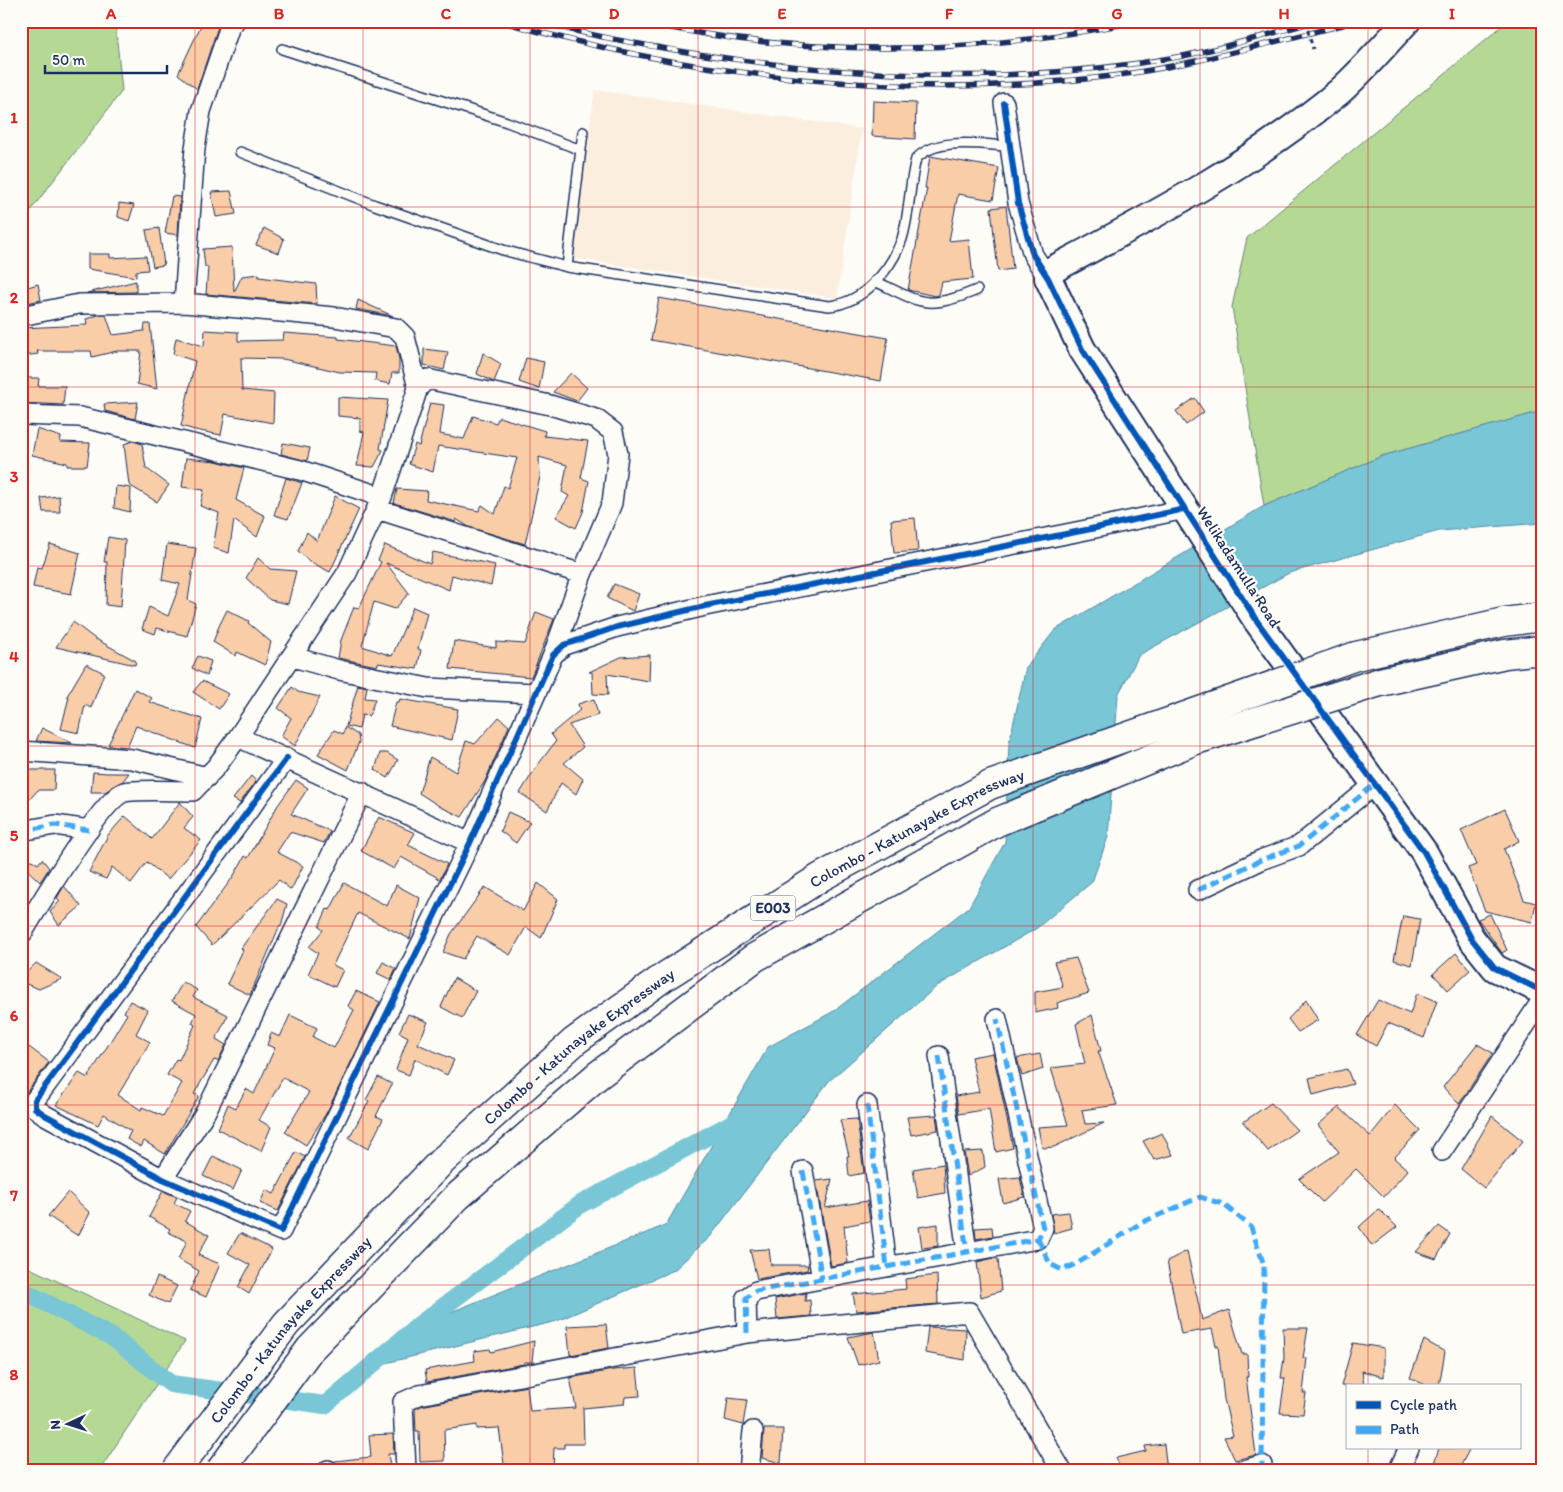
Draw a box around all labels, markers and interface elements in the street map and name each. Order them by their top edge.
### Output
text: A [105,4,117,23]
text: B [274,4,285,23]
text: C [441,4,452,23]
text: D [609,4,620,23]
text: E [778,4,787,23]
text: F [945,4,954,23]
text: G [1111,4,1123,23]
text: H [1278,4,1290,23]
text: I [1449,4,1455,23]
scale bar [45,42,168,74]
text: 50 m [52,51,85,69]
text: 1 [10,108,18,127]
text: 2 [10,288,19,307]
text: 3 [10,467,19,486]
street label: Welikadamulla Road [1193,503,1285,631]
text: 4 [9,647,19,666]
street label: Colombo - Katunayake Expressway [806,764,1027,891]
text: 5 [10,826,19,845]
road number: E003 [750,896,796,920]
street label: Colombo - Katunayake Expressway [479,963,678,1129]
text: 6 [10,1006,19,1025]
text: 7 [9,1186,18,1205]
street label: Colombo - Katunayake Expressway [206,1232,375,1427]
text: 8 [10,1365,19,1384]
legend [1346,1384,1520,1450]
text: Cycle path [1390,1396,1457,1414]
north arrow [42,1400,92,1450]
text: N [47,1420,64,1430]
text: Path [1390,1420,1419,1438]

